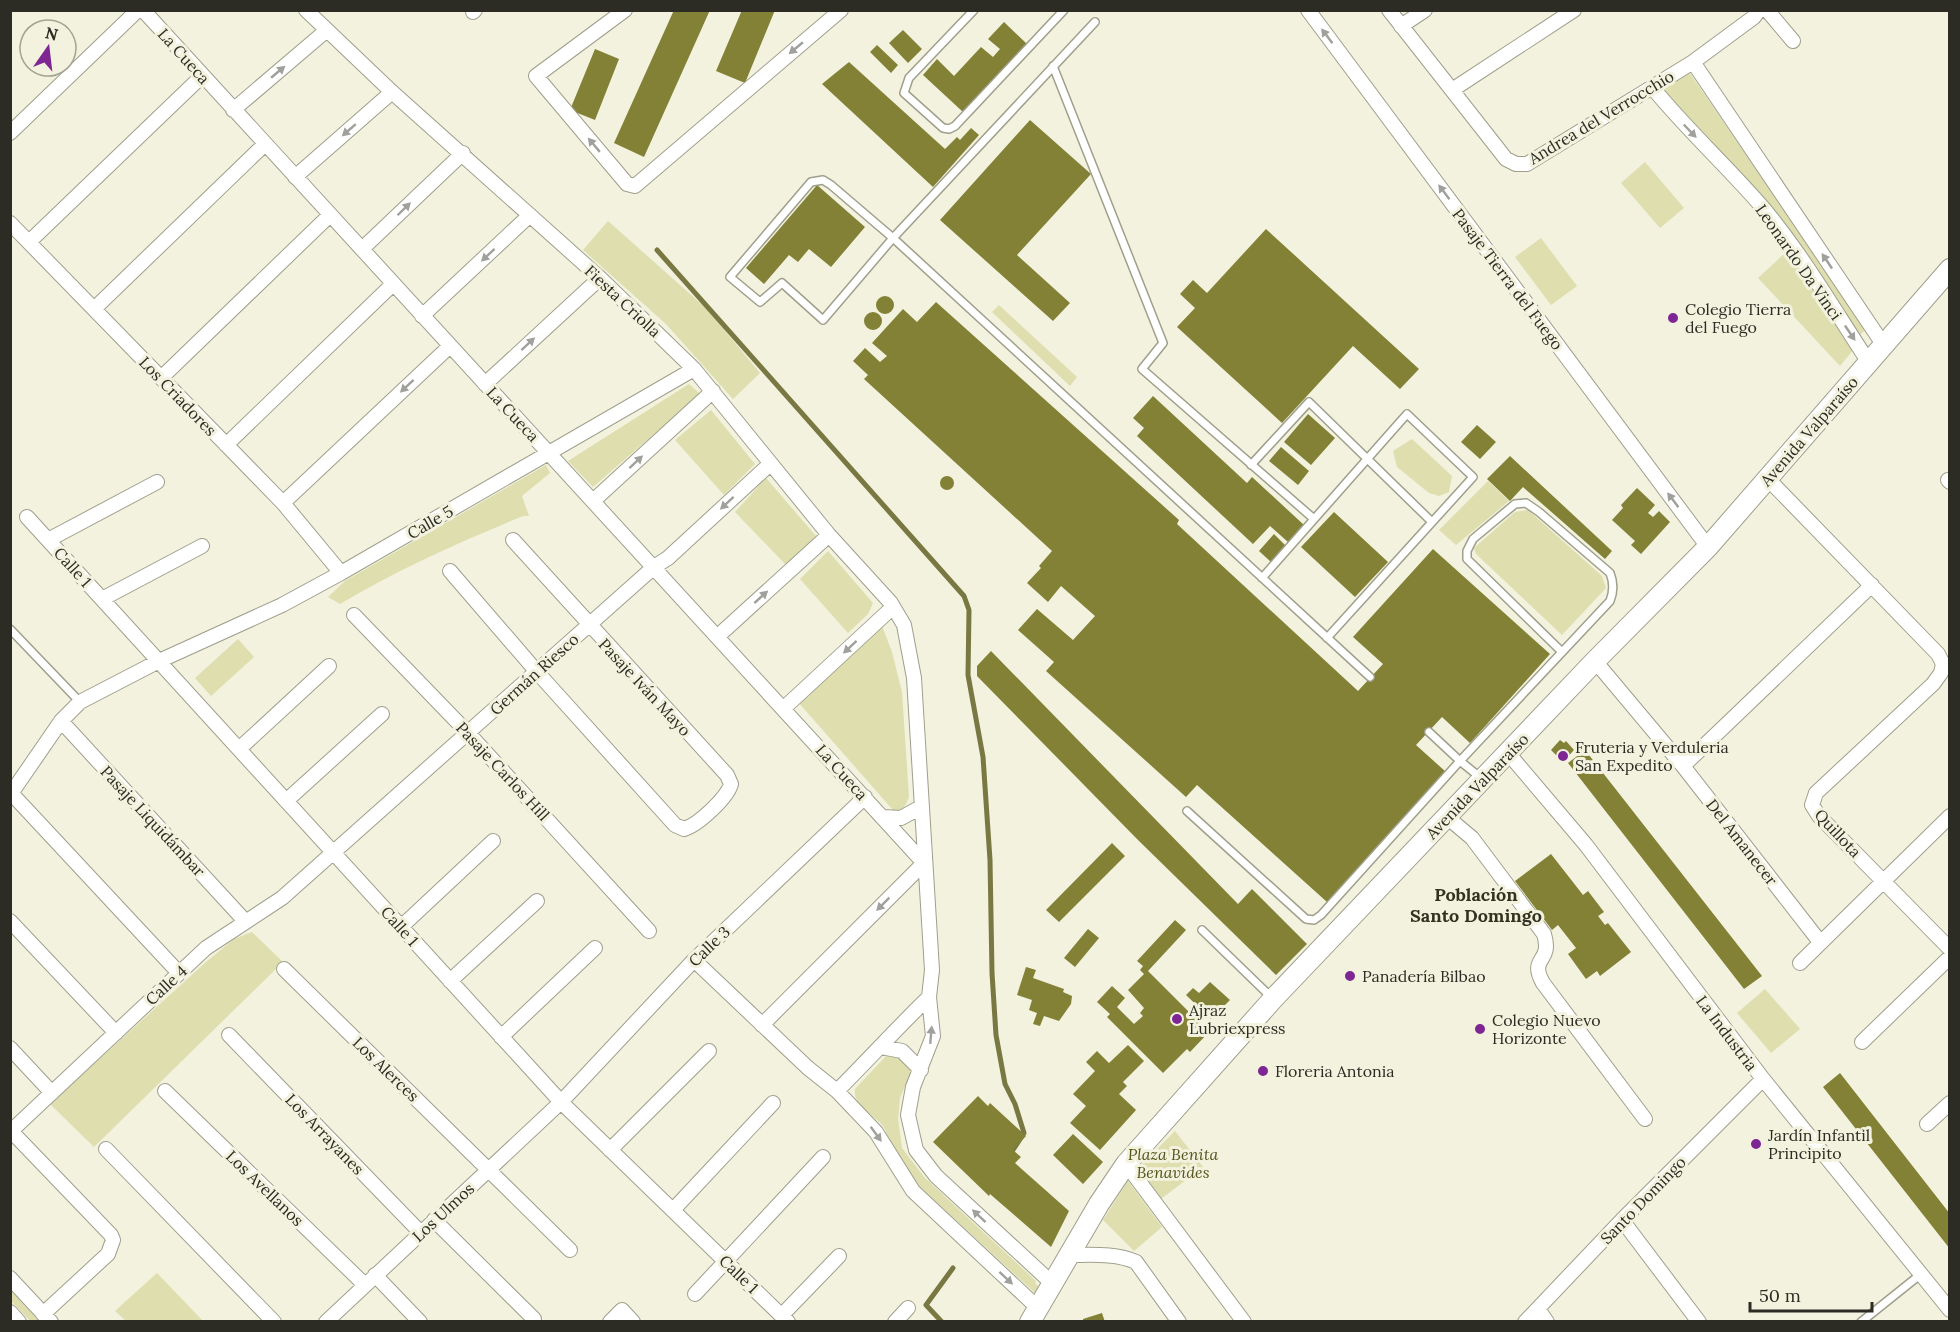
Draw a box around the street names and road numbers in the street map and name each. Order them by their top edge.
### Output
street label: La Cueca [154,24,214,88]
street label: Andrea del Verrocchio [1524,66,1677,169]
street label: Leonardo Da Vinci [1752,200,1846,324]
street label: Pasaje Tierra del Fuego [1448,204,1568,354]
street label: Fiesta Criolla [581,261,665,341]
street label: Los Criadores [135,352,221,440]
street label: Avenida Valparaíso [1755,372,1862,491]
street label: La Cueca [482,382,544,446]
street label: Calle 5 [403,501,457,543]
street label: Calle 1 [50,543,96,591]
street label: Germán Riesco [485,629,583,719]
street label: Pasaje Iván Mayo [595,634,695,740]
street label: Pasaje Carlos Hill [452,717,554,825]
street label: Avenida Valparaíso [1421,729,1533,844]
street label: La Cueca [812,740,872,804]
street label: Pasaje Liquidámbar [97,761,210,881]
street label: Del Amanecer [1702,795,1782,889]
street label: Quillota [1810,804,1866,862]
street label: Calle 1 [377,902,423,950]
street label: Calle 3 [684,921,734,971]
street label: Calle 4 [141,961,191,1009]
street label: La Industria [1692,991,1762,1075]
street label: Los Alerces [349,1032,423,1106]
street label: Los Arrayanes [281,1089,369,1179]
street label: Los Avellanos [222,1146,308,1230]
street label: Santo Domingo [1596,1152,1690,1248]
street label: Los Ulmos [408,1178,478,1246]
street label: Calle 1 [715,1251,763,1298]

